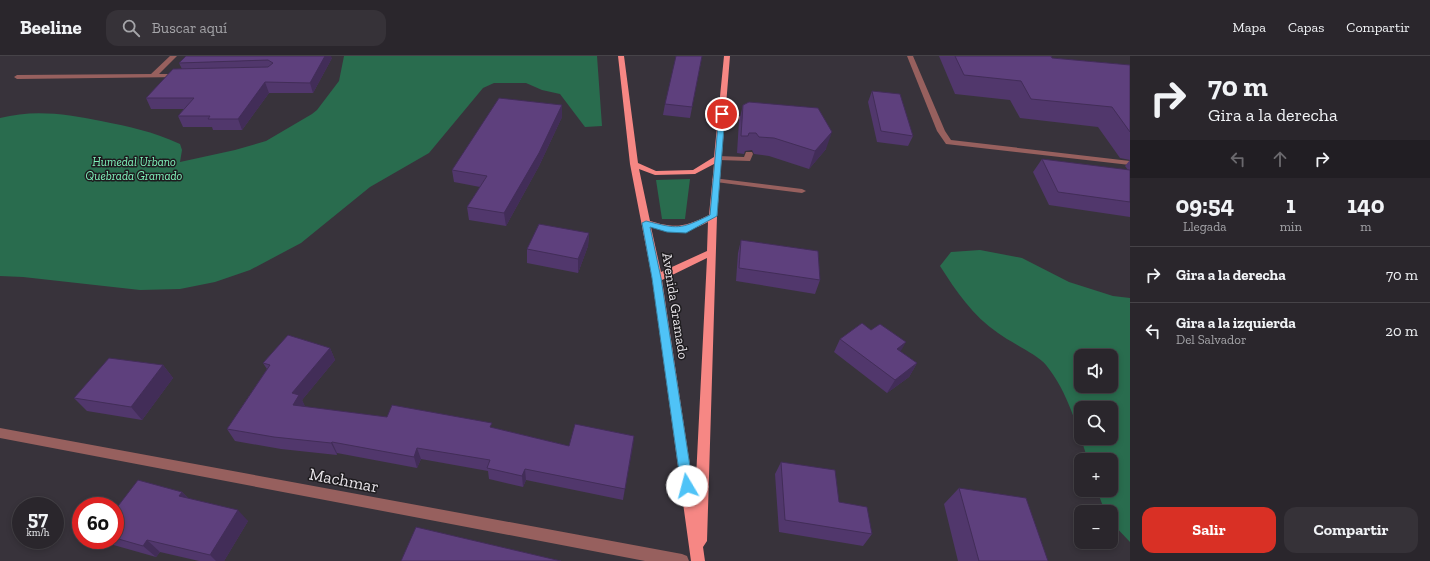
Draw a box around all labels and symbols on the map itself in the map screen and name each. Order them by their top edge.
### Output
pin [705,97,739,131]
park label: Humedal Urbano Quebrada Gramado [86,155,183,183]
street label: Avenida Gramado [658,252,692,360]
street label: Machmar [308,463,380,497]
position arrow [666,465,708,507]
speed limit sign: 60 [72,497,124,549]

